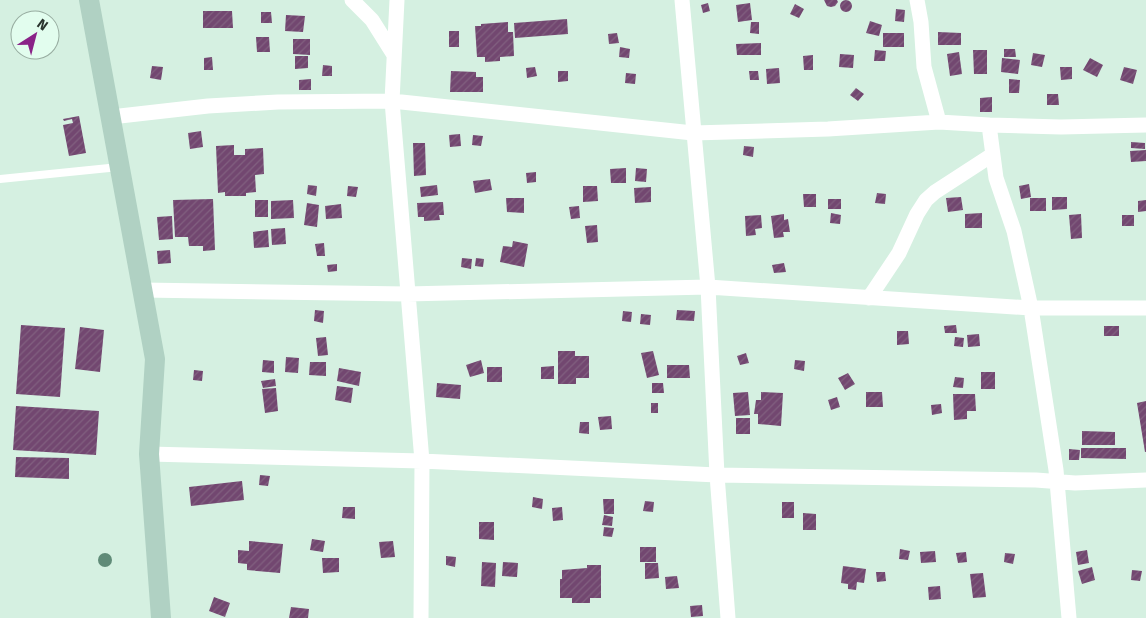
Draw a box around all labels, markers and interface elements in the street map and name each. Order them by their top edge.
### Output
north arrow [10,10,60,60]
text: N [34,15,51,34]

